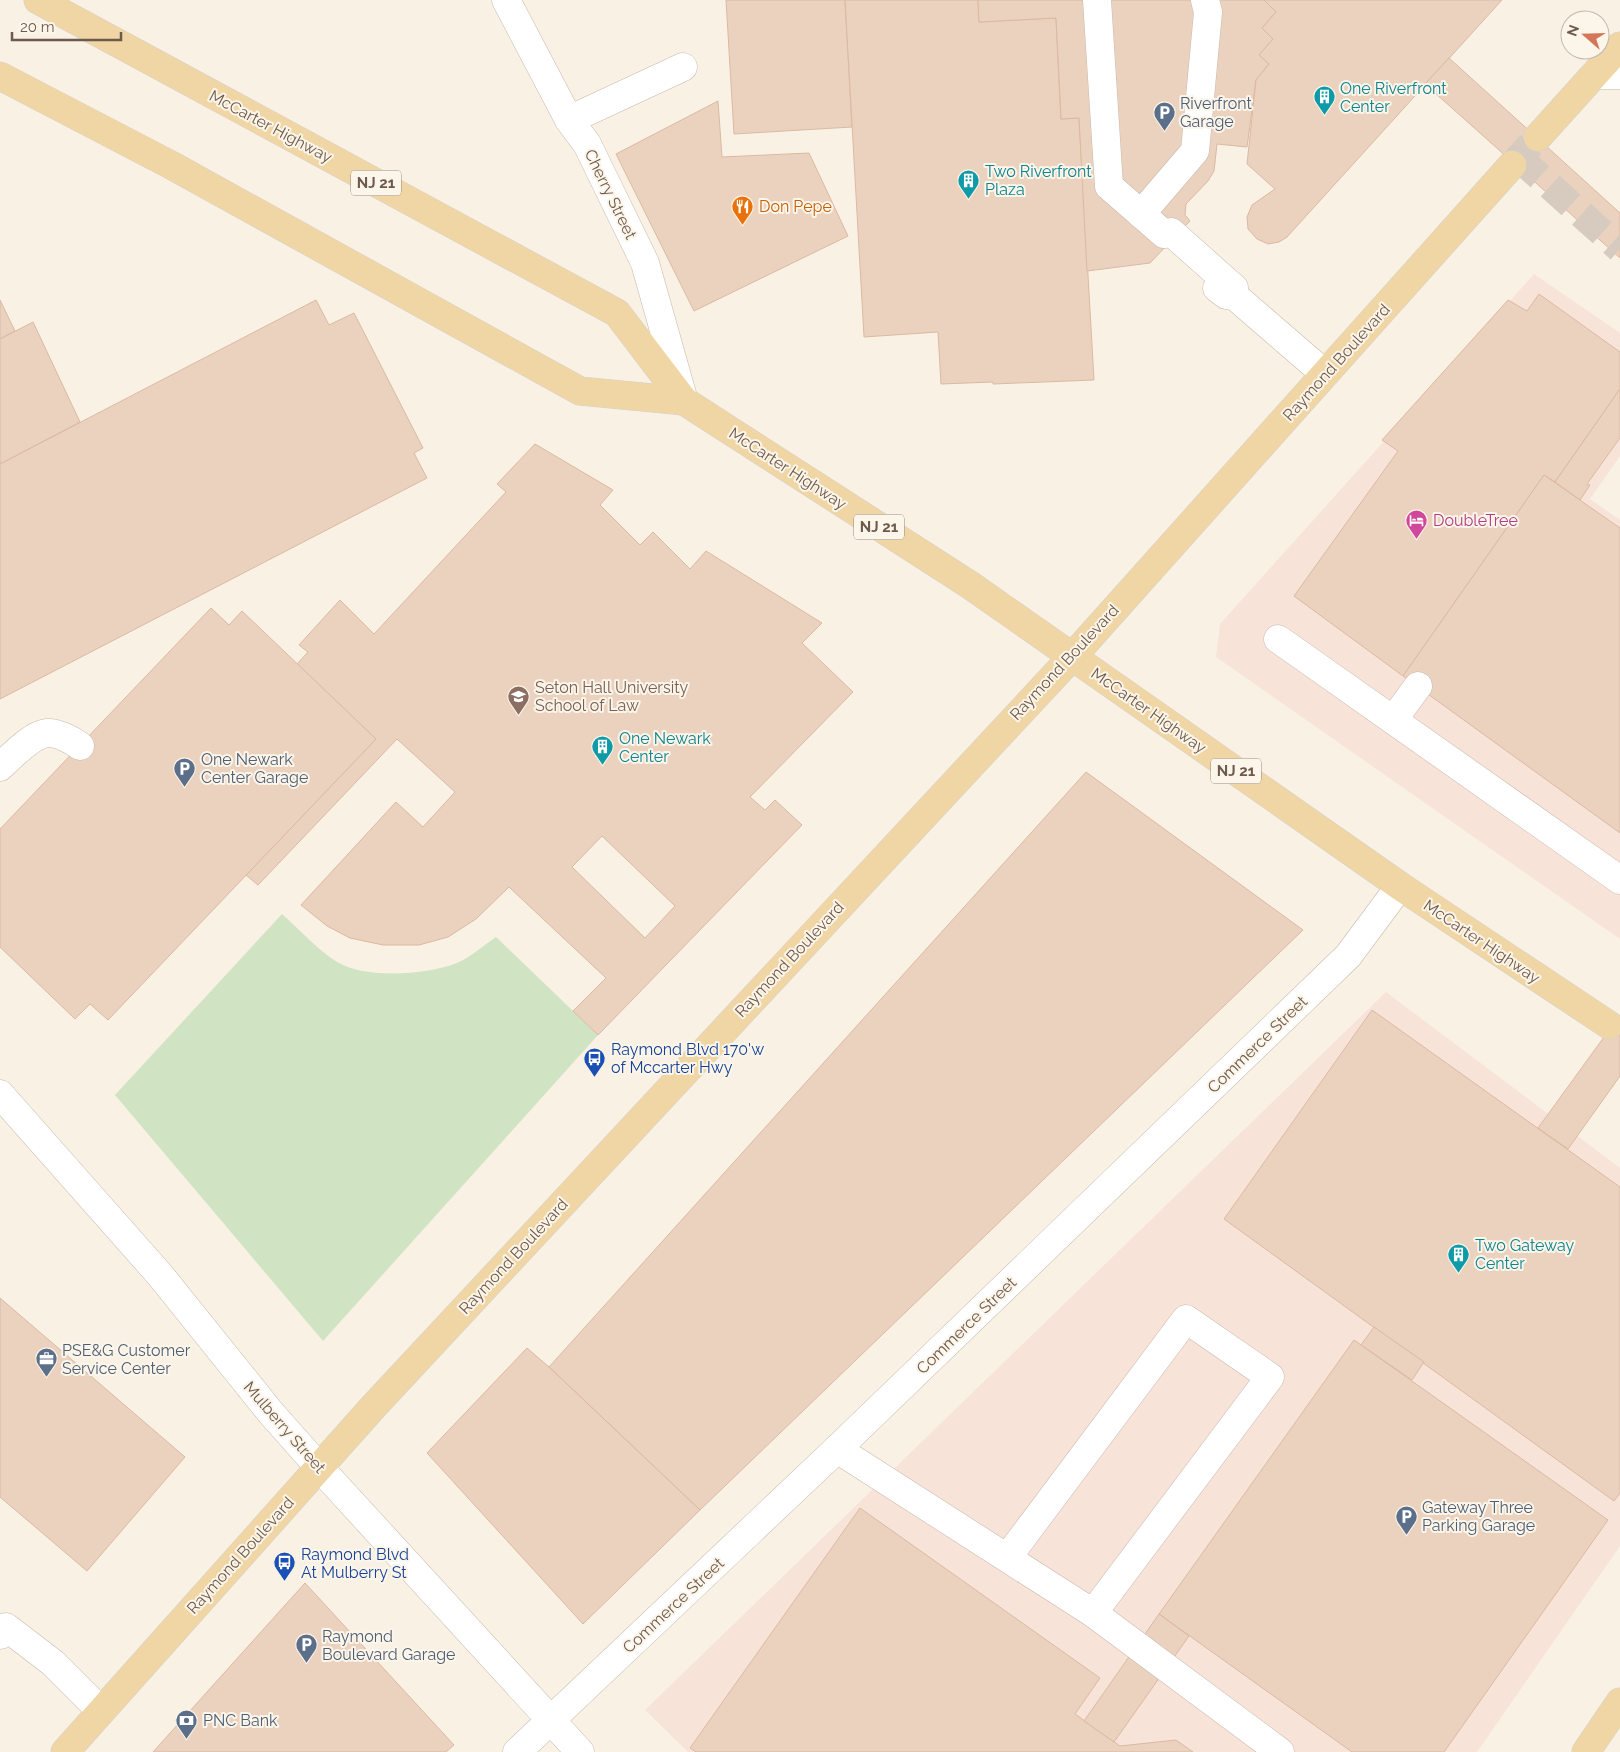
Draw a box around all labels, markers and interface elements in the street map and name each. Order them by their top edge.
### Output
scale bar [12,10,121,42]
north arrow [1560,10,1610,60]
text: 20 m [20,18,55,36]
text: N [1563,23,1582,38]
place label: One Riverfront Center [1340,79,1447,116]
building icon: One Riverfront Center [1312,85,1336,116]
street label: McCarter Highway [206,86,336,167]
place label: Riverfront Garage [1180,94,1253,131]
parking icon: Riverfront Garage [1152,100,1176,131]
street label: Cherry Street [581,146,641,243]
place label: Two Riverfront Plaza [985,162,1092,199]
building icon: Two Riverfront Plaza [957,168,981,199]
road number: NJ 21 [351,170,401,196]
restaurant icon: Don Pepe [731,194,755,225]
place label: Don Pepe [759,197,832,216]
street label: Raymond Boulevard [1279,300,1394,425]
street label: McCarter Highway [725,423,850,514]
hotel icon: DoubleTree [1405,508,1429,539]
place label: DoubleTree [1433,511,1518,530]
road number: NJ 21 [854,514,904,540]
street label: Raymond Boulevard [1006,601,1123,724]
street label: McCarter Highway [1088,664,1210,757]
place label: Seton Hall University School of Law [535,678,689,715]
school or university icon: Seton Hall University School of Law [507,684,531,715]
place label: One Newark Center [619,729,711,766]
building icon: One Newark Center [591,735,615,766]
place label: One Newark Center Garage [201,750,308,787]
parking icon: One Newark Center Garage [173,756,197,787]
road number: NJ 21 [1211,758,1261,784]
street label: McCarter Highway [1420,895,1544,988]
street label: Raymond Boulevard [731,898,848,1021]
street label: Commerce Street [1204,992,1312,1097]
place label: Raymond Blvd 170'w of Mccarter Hwy [611,1040,764,1077]
bus stop icon: Raymond Blvd 170'w of Mccarter Hwy [583,1046,607,1077]
street label: Raymond Boulevard [455,1195,572,1318]
place label: Two Gateway Center [1475,1236,1575,1273]
building icon: Two Gateway Center [1447,1242,1471,1273]
street label: Commerce Street [913,1273,1021,1378]
place label: PSE&G Customer Service Center [62,1341,191,1378]
office icon: PSE&G Customer Service Center [34,1347,58,1378]
street label: Mulberry Street [240,1378,330,1477]
street label: Raymond Boulevard [183,1493,298,1618]
place label: Gateway Three Parking Garage [1422,1498,1535,1535]
parking icon: Gateway Three Parking Garage [1394,1504,1418,1535]
place label: Raymond Blvd At Mulberry St [301,1545,409,1582]
bus stop icon: Raymond Blvd At Mulberry St [273,1551,297,1582]
street label: Commerce Street [619,1553,728,1657]
place label: Raymond Boulevard Garage [322,1627,455,1664]
parking icon: Raymond Boulevard Garage [294,1633,318,1664]
bank icon: PNC Bank [175,1708,199,1739]
place label: PNC Bank [203,1711,278,1730]

